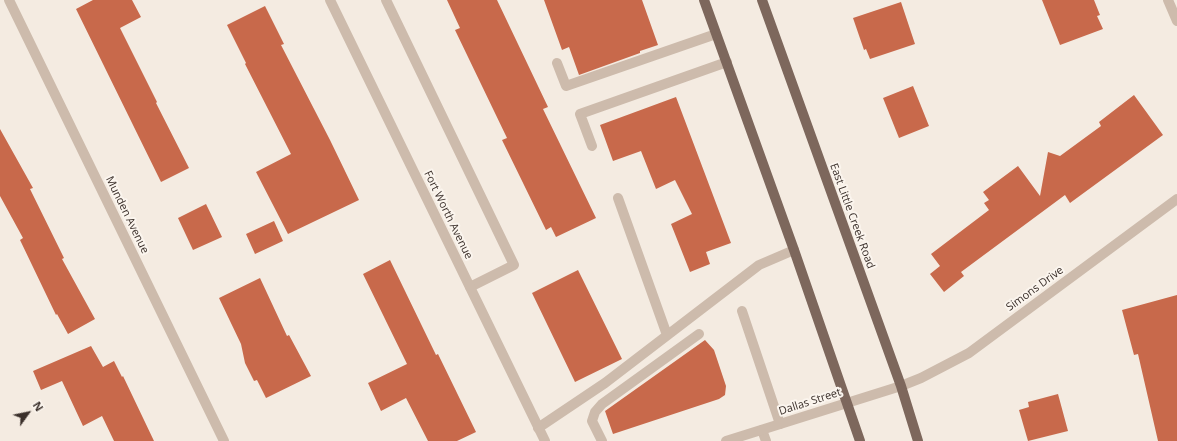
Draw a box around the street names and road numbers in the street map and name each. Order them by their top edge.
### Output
street label: East Little Creek Road [827,162,877,270]
street label: Fort Worth Avenue [421,169,475,261]
street label: Munden Avenue [103,174,151,256]
street label: Simons Drive [1004,264,1066,314]
street label: Dallas Street [777,386,843,418]

